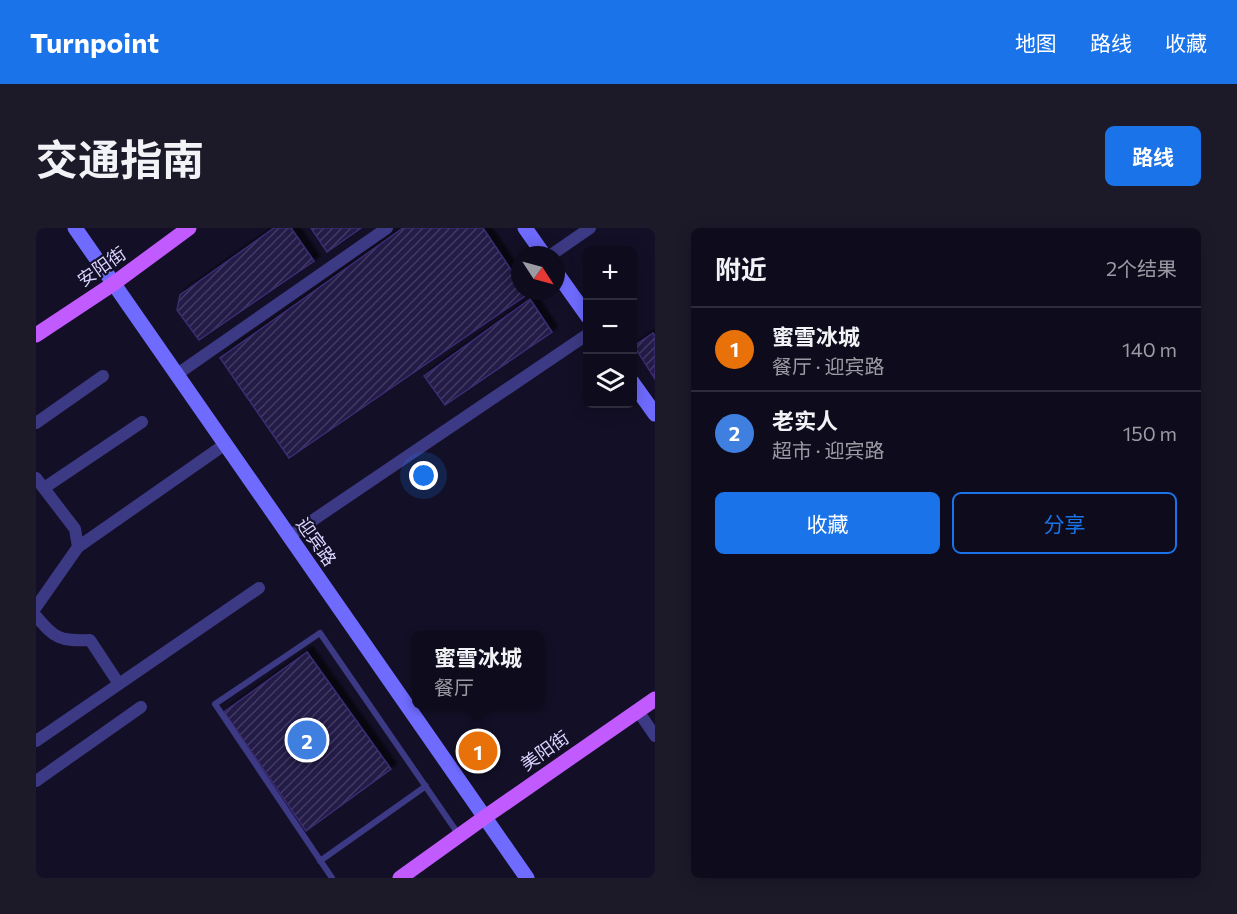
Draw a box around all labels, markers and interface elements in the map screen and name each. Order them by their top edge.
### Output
text: Turnpoint [30,25,159,59]
text: 地图 [1015,30,1057,55]
text: 路线 [1090,30,1132,55]
text: 收藏 [1165,30,1207,55]
button: 路线 [1105,126,1201,186]
text: 交通指南 [36,132,204,184]
street label: 安阳街 [73,242,130,291]
north arrow [511,246,565,300]
map controls [583,246,637,408]
button: + [583,246,637,300]
text: 附近 [715,253,767,284]
text: 2个结果 [1106,256,1177,280]
button: − [583,300,637,354]
text: 蜜雪冰城 [772,323,860,350]
text: 1 [730,337,739,361]
text: 140 m [1122,337,1177,361]
button: layers [583,354,637,408]
text: 餐厅 · 迎宾路 [772,354,884,378]
text: 老实人 [772,407,838,434]
text: 2 [729,421,740,445]
text: 150 m [1123,421,1177,445]
text: 超市 · 迎宾路 [772,438,884,462]
your location [409,461,438,490]
button: 收藏 [715,492,940,554]
button: 分享 [952,492,1177,554]
street label: 迎宾路 [292,513,341,570]
popup [412,631,544,709]
text: 蜜雪冰城 [434,644,522,671]
text: 餐厅 [434,675,474,699]
pin: 2 [288,718,326,762]
street label: 美阳街 [516,726,573,775]
pin: 1 [458,728,498,774]

